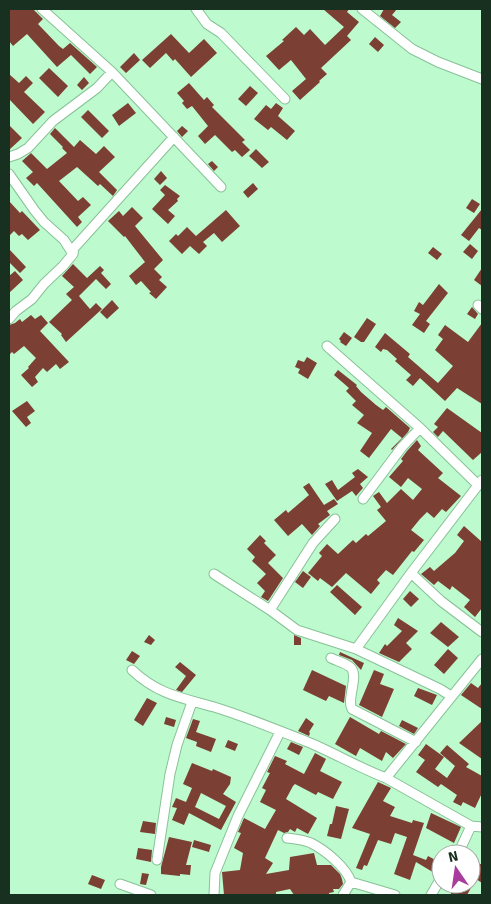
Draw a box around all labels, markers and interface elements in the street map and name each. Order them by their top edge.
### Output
north arrow [431,844,481,894]
text: N [447,847,460,866]

